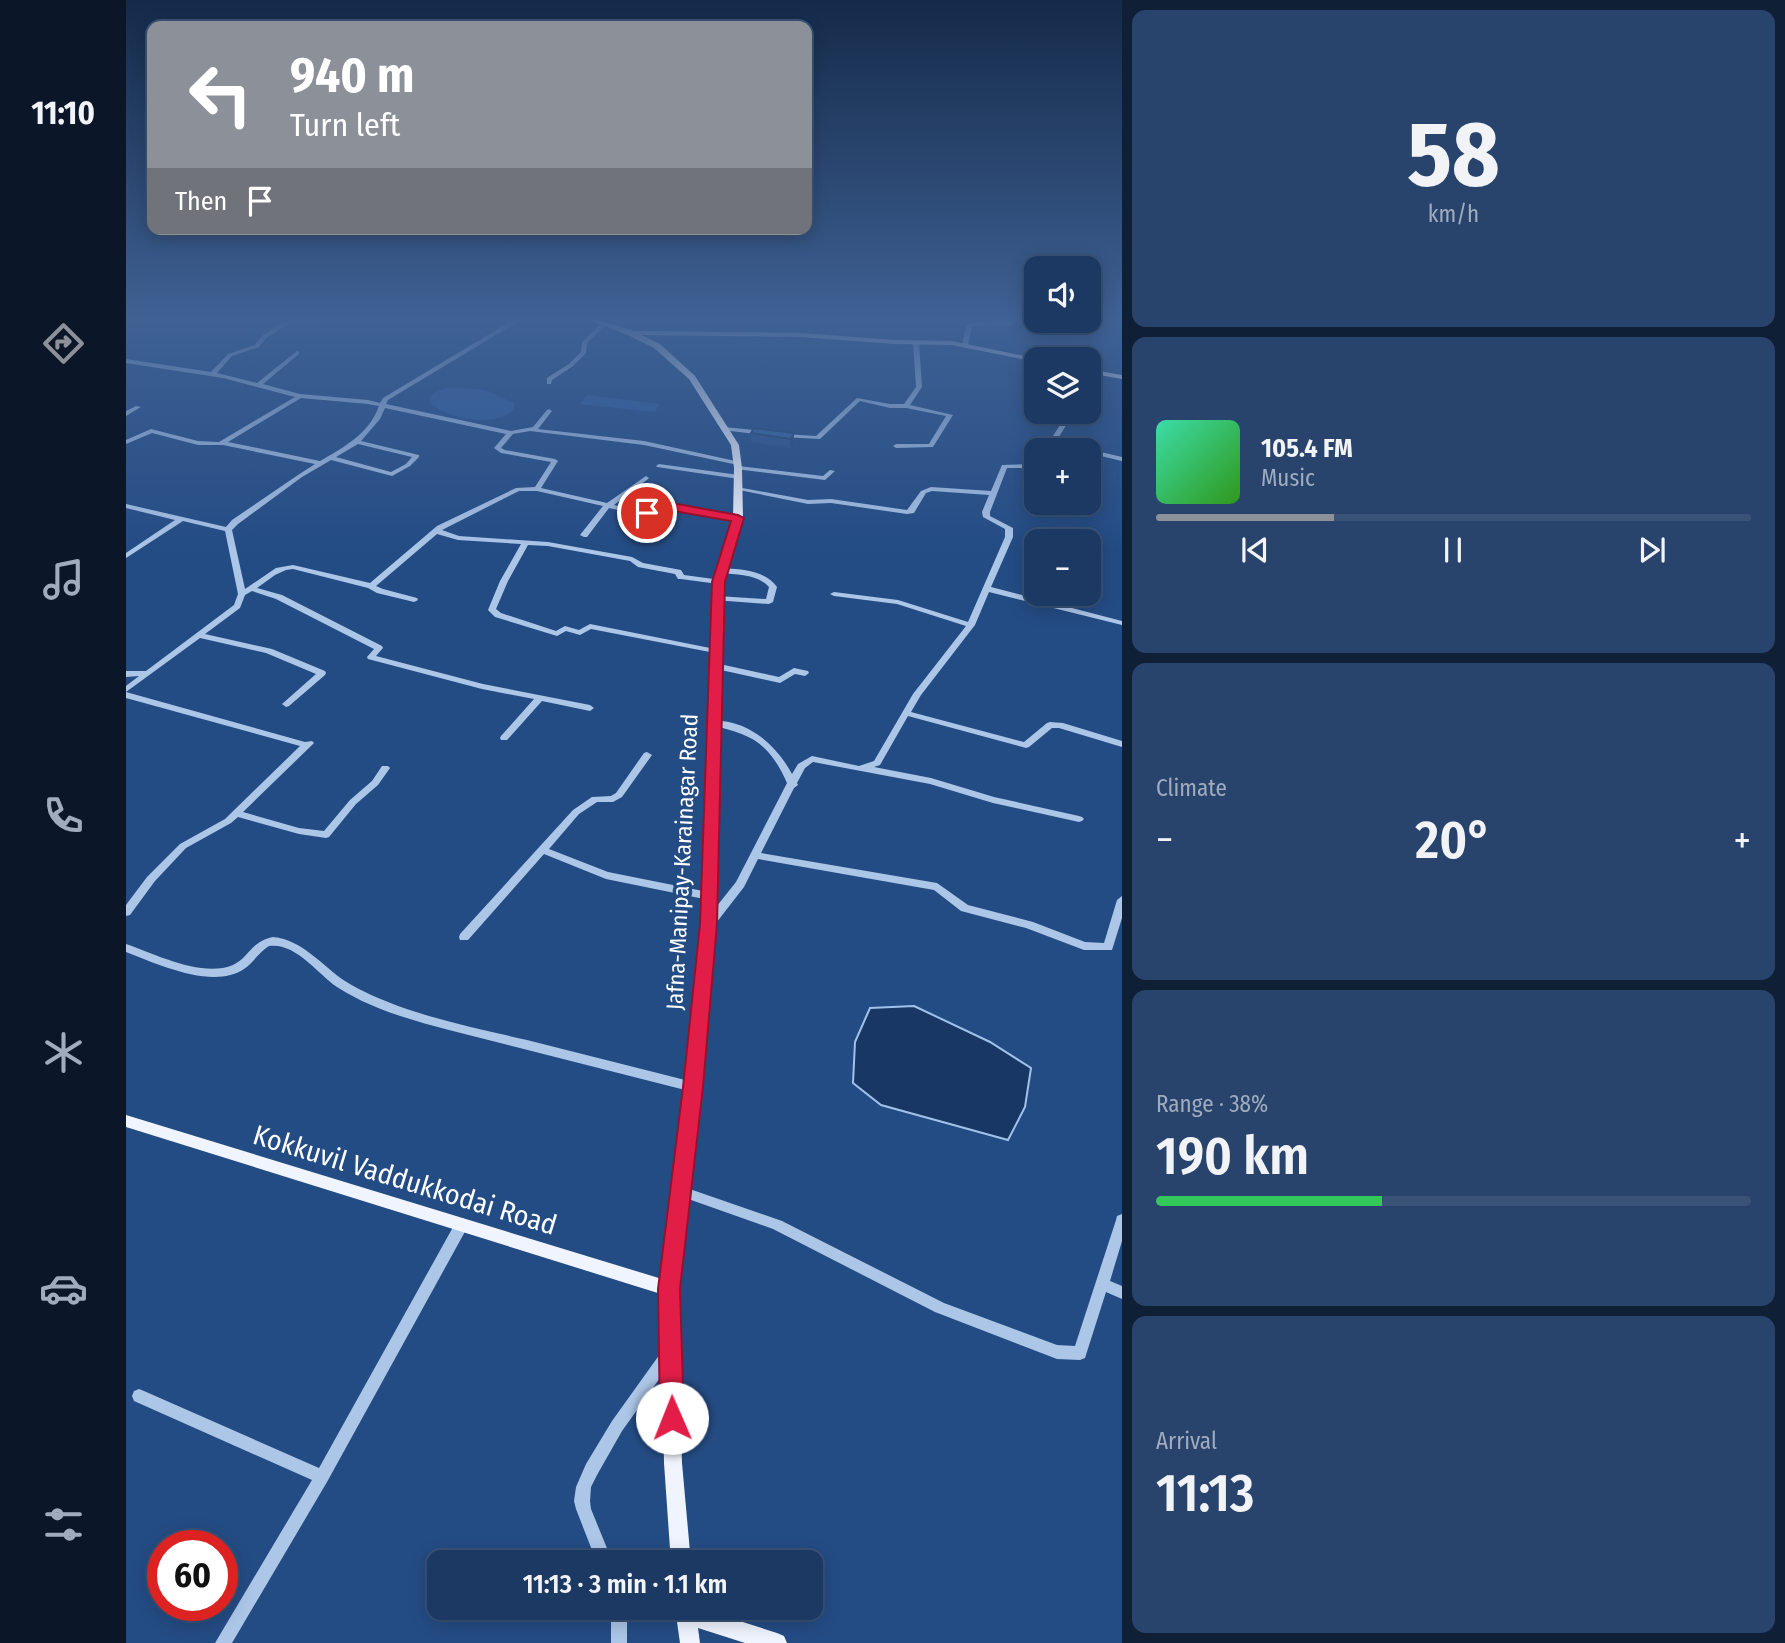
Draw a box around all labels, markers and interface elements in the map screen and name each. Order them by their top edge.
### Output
text: 940 m [290,46,414,105]
icon: left [175,49,266,140]
text: 11:10 [31,94,95,132]
text: 58 [1407,100,1500,209]
text: Turn left [290,106,400,144]
icon: arrive [241,182,279,220]
text: Then [175,186,227,217]
text: km/h [1428,200,1479,228]
map controls [1024,256,1101,606]
button: sound [1024,256,1101,333]
icon: directions [39,319,88,368]
button: layers [1024,347,1101,424]
text: 105.4 FM [1261,433,1353,464]
button: + [1024,438,1101,515]
text: Music [1261,464,1315,492]
pin [617,483,677,543]
icon: arrive [628,494,666,532]
button: − [1024,529,1101,606]
icon: previous [1236,531,1274,569]
icon: pause [1434,531,1472,569]
icon: next [1633,531,1671,569]
icon: music [39,555,88,604]
street label: Jafna-Manipay-Karainagar Road [660,713,704,1011]
text: Climate [1156,774,1227,802]
icon: phone [39,791,88,840]
text: 20° [1415,809,1492,872]
text: − [1156,817,1173,863]
text: + [1734,817,1751,863]
icon: climate [39,1028,88,1077]
text: Range · 38% [1156,1090,1268,1118]
street label: Kokkuvil Vaddukkodai Road [249,1118,561,1242]
text: 190 km [1156,1125,1309,1188]
icon: car [39,1264,88,1313]
position arrow [635,1381,709,1455]
text: Arrival [1156,1427,1217,1455]
text: 11:13 [1156,1462,1254,1525]
icon: filters [39,1500,88,1549]
speed limit sign: 60 [147,1530,238,1621]
text: 11:13 · 3 min · 1.1 km [523,1569,727,1600]

